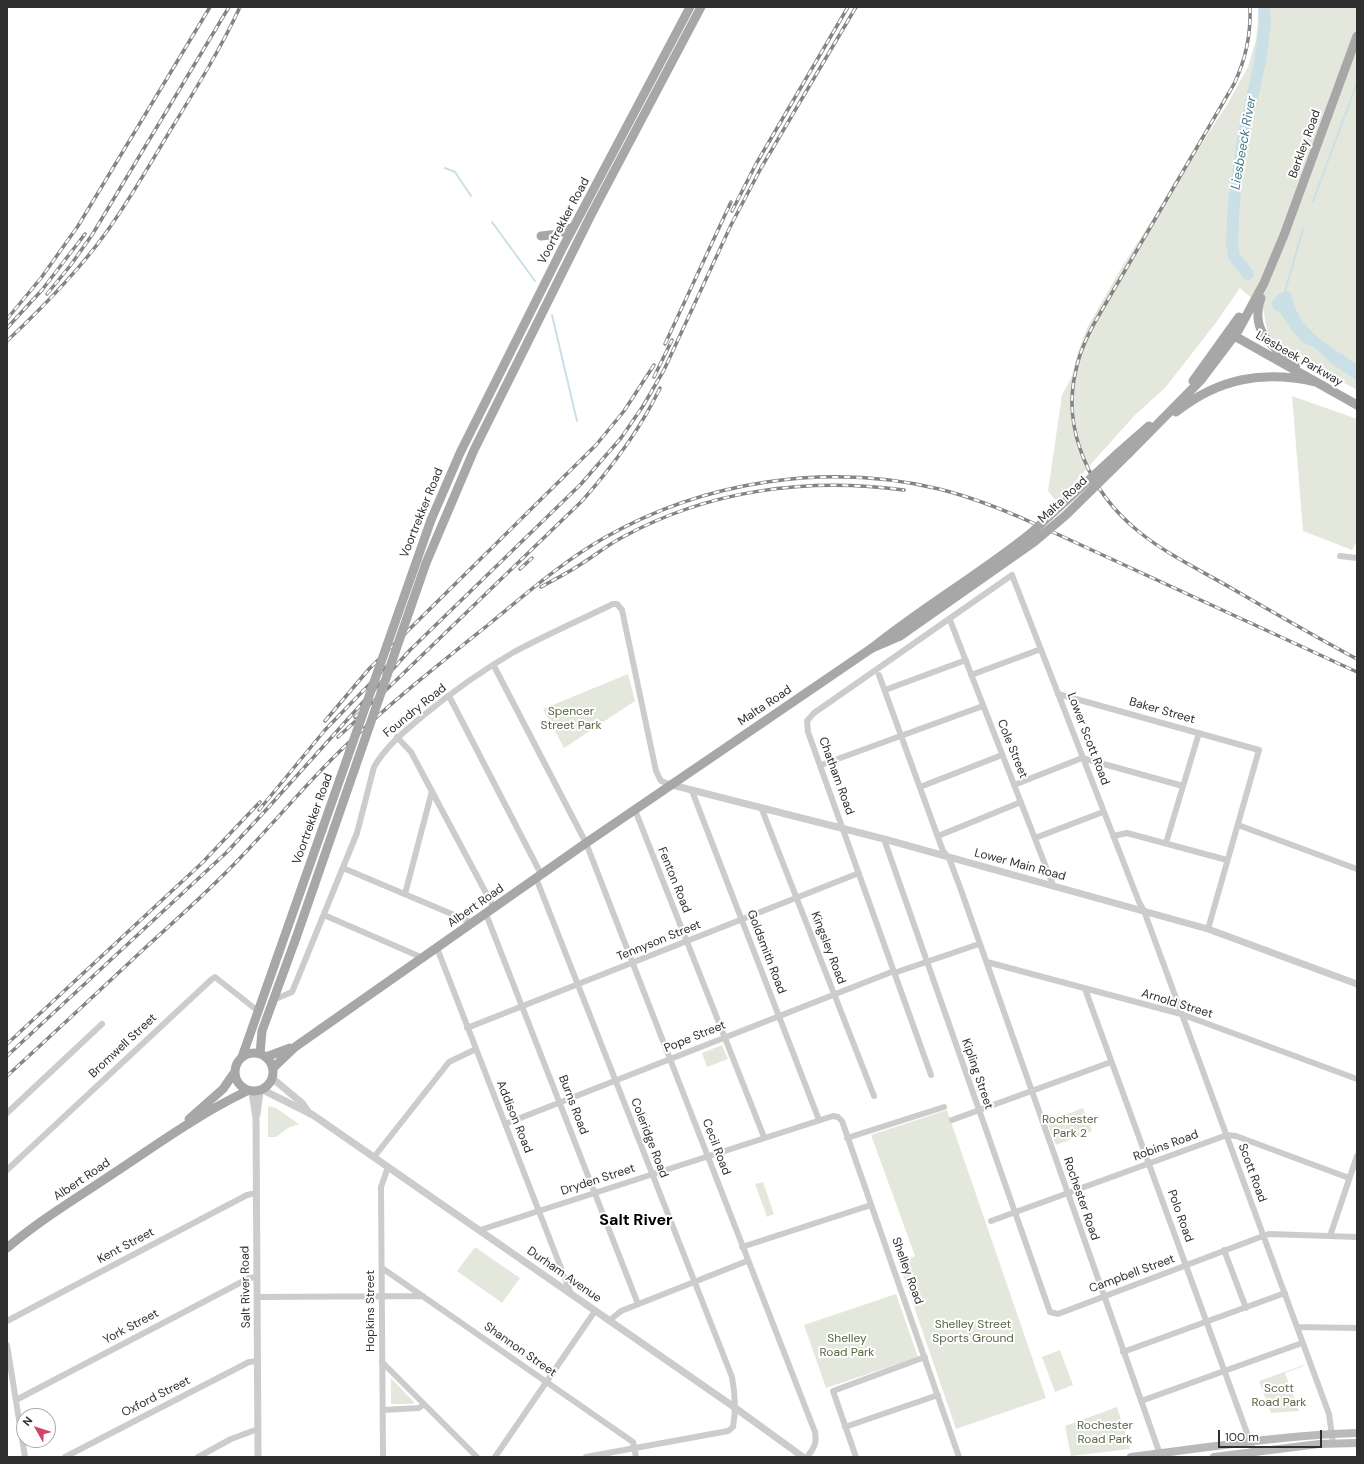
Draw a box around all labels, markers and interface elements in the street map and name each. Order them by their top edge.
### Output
water label: Liesbeeck River [1228,95,1260,191]
street label: Berkley Road [1286,108,1324,180]
street label: Voortrekker Road [535,175,593,267]
street label: Liesbeek Parkway [1253,328,1345,390]
street label: Voortrekker Road [397,466,447,560]
street label: Malta Road [1036,474,1090,526]
street label: Foundry Road [381,681,449,741]
street label: Malta Road [735,683,795,729]
street label: Lower Scott Road [1064,691,1112,787]
street label: Baker Street [1127,695,1197,727]
park label: Spencer Street Park [541,705,601,733]
street label: Cole Street [994,717,1030,781]
street label: Chatham Road [815,735,857,817]
street label: Voortrekker Road [290,772,336,866]
street label: Fenton Road [654,845,694,915]
street label: Lower Main Road [973,846,1067,884]
street label: Albert Road [445,881,507,931]
street label: Goldsmith Road [743,908,789,996]
street label: Kingsley Road [808,910,848,986]
street label: Tennyson Street [615,918,703,964]
street label: Arnold Street [1140,986,1214,1022]
street label: Bromwell Street [86,1011,160,1081]
street label: Pope Street [662,1018,728,1056]
street label: Kipling Street [958,1037,996,1111]
street label: Burns Road [555,1073,591,1137]
street label: Addison Road [493,1079,535,1155]
street label: Coleridge Road [627,1096,671,1180]
park label: Rochester Park 2 [1042,1113,1098,1141]
street label: Cecil Road [699,1117,733,1177]
street label: Robins Road [1131,1128,1201,1164]
street label: Scott Road [1235,1142,1269,1204]
street label: Rochester Road [1060,1155,1102,1243]
street label: Albert Road [51,1156,113,1204]
street label: Dryden Street [559,1161,637,1199]
street label: Polo Road [1164,1188,1196,1244]
district label: Salt River [599,1211,673,1231]
street label: Kent Street [95,1225,157,1267]
street label: Shelley Road [888,1235,926,1307]
street label: Durham Avenue [524,1244,604,1306]
street label: Salt River Road [238,1246,254,1328]
street label: Campbell Street [1087,1252,1177,1296]
street label: Hopkins Street [364,1270,378,1352]
street label: York Street [101,1306,161,1348]
park label: Shelley Street Sports Ground [932,1318,1014,1346]
street label: Shannon Street [481,1320,559,1380]
park label: Shelley Road Park [820,1332,874,1360]
street label: Oxford Street [119,1374,193,1420]
park label: Scott Road Park [1252,1382,1306,1410]
north arrow [16,1408,56,1448]
text: N [19,1414,35,1429]
park label: Rochester Road Park [1077,1419,1133,1447]
scale bar [1220,1422,1324,1448]
text: 100 m [1225,1429,1259,1445]

